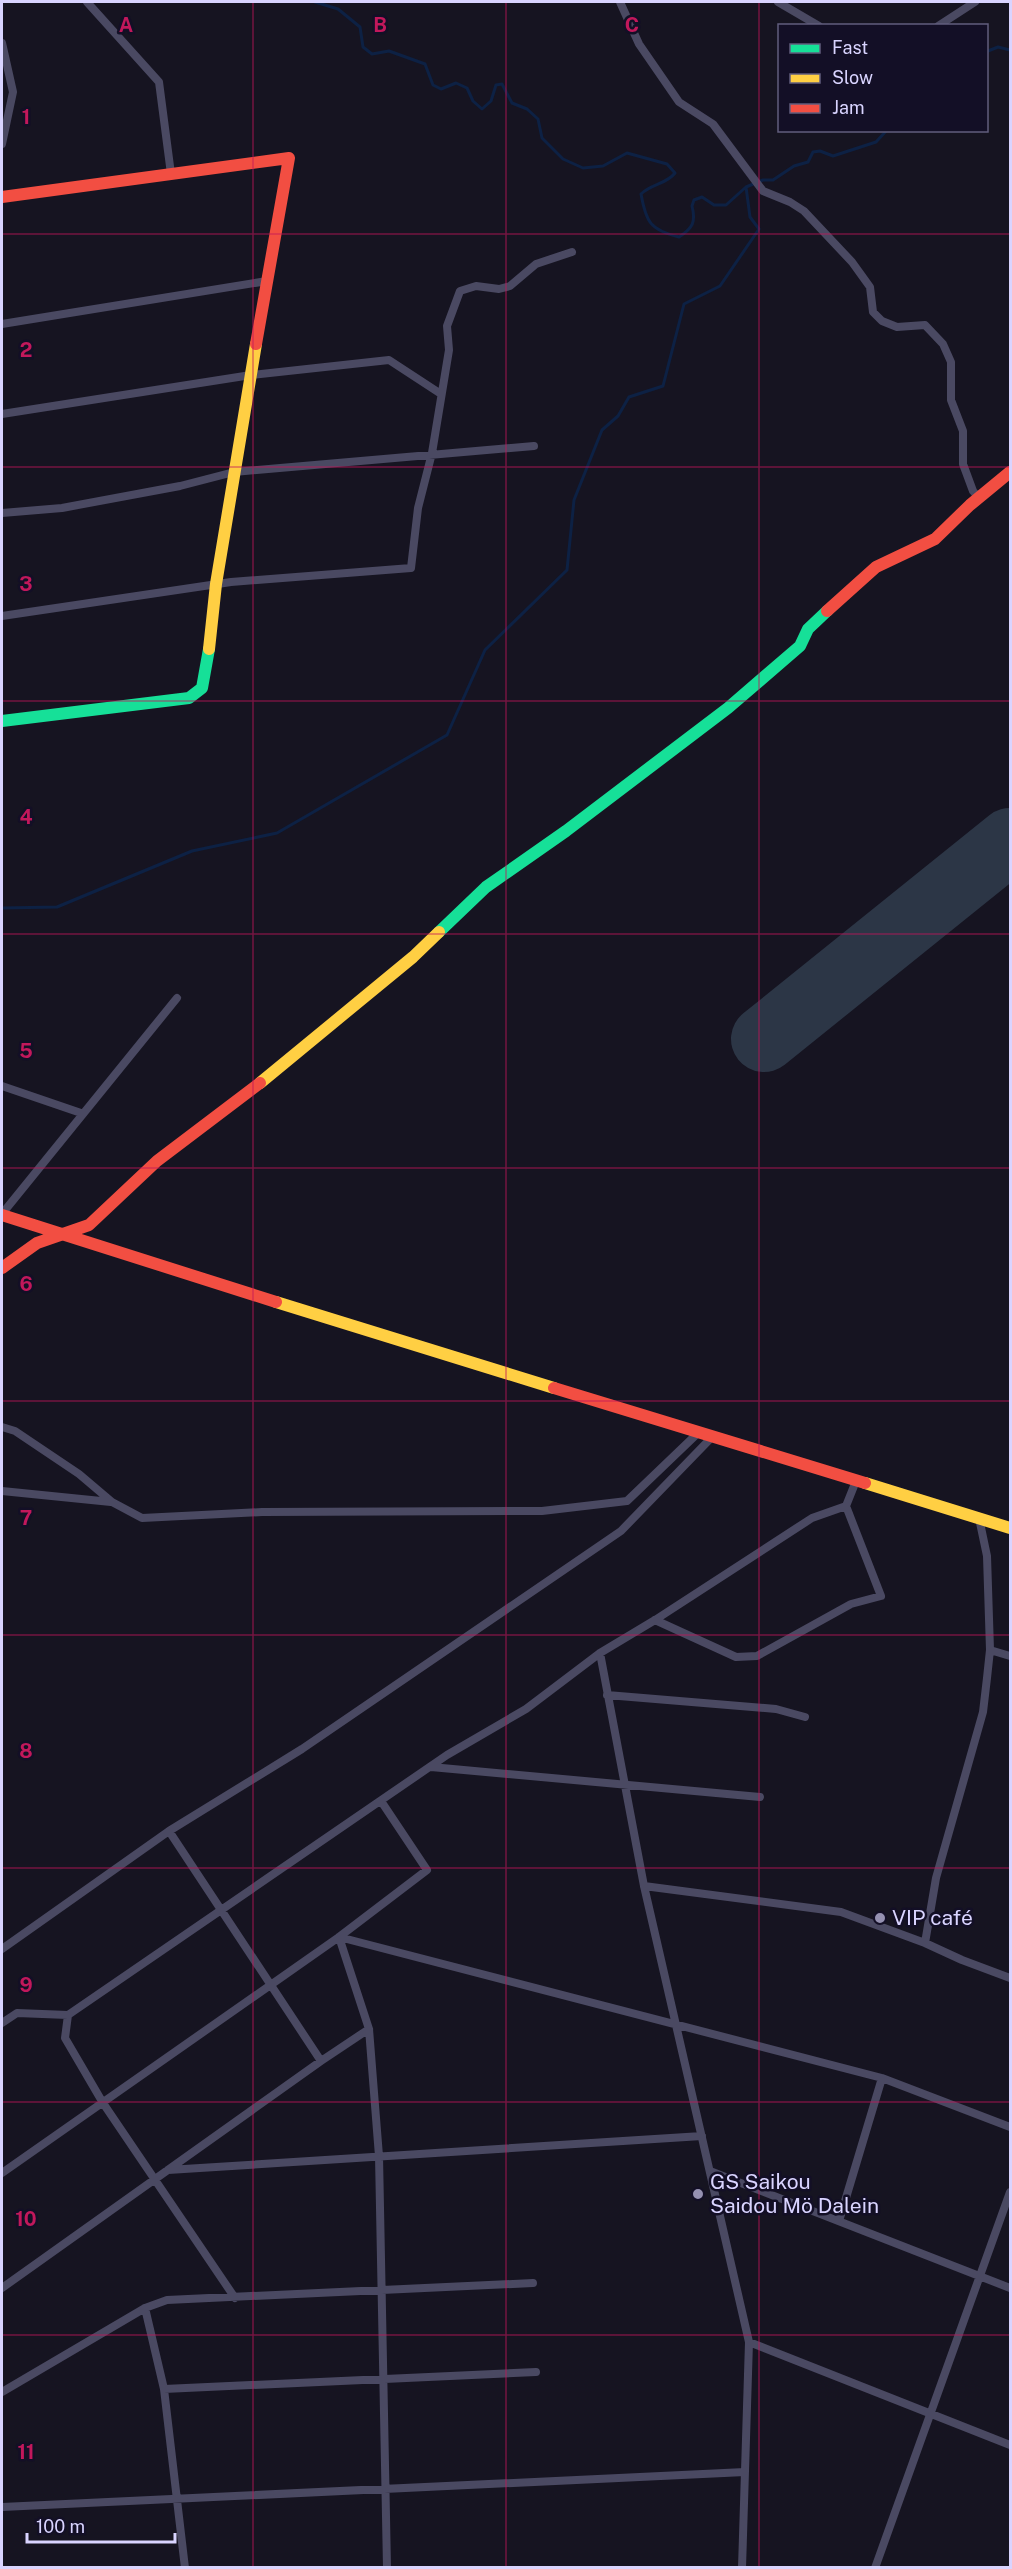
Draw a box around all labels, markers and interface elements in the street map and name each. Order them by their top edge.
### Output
text: A [119,13,133,37]
text: B [373,13,387,37]
text: C [625,13,639,37]
legend [778,24,988,132]
text: Fast [832,37,868,58]
text: Slow [832,67,873,88]
text: Jam [832,97,865,118]
text: 1 [22,105,30,129]
text: 2 [20,338,32,362]
text: 3 [19,572,33,596]
text: 4 [19,805,33,829]
text: 5 [19,1039,33,1063]
text: 6 [19,1272,33,1296]
text: 7 [20,1506,32,1530]
text: 8 [19,1739,33,1763]
place label: VIP café [892,1905,973,1930]
marker: VIP café [873,1911,887,1925]
text: 9 [19,1973,33,1997]
place label: GS Saikou Saidou Mö Dalein [710,2169,879,2218]
marker: GS Saikou Saidou Mö Dalein [691,2187,705,2201]
text: 10 [15,2207,37,2231]
text: 11 [17,2440,35,2464]
scale bar [27,2506,176,2544]
text: 100 m [36,2516,85,2537]

